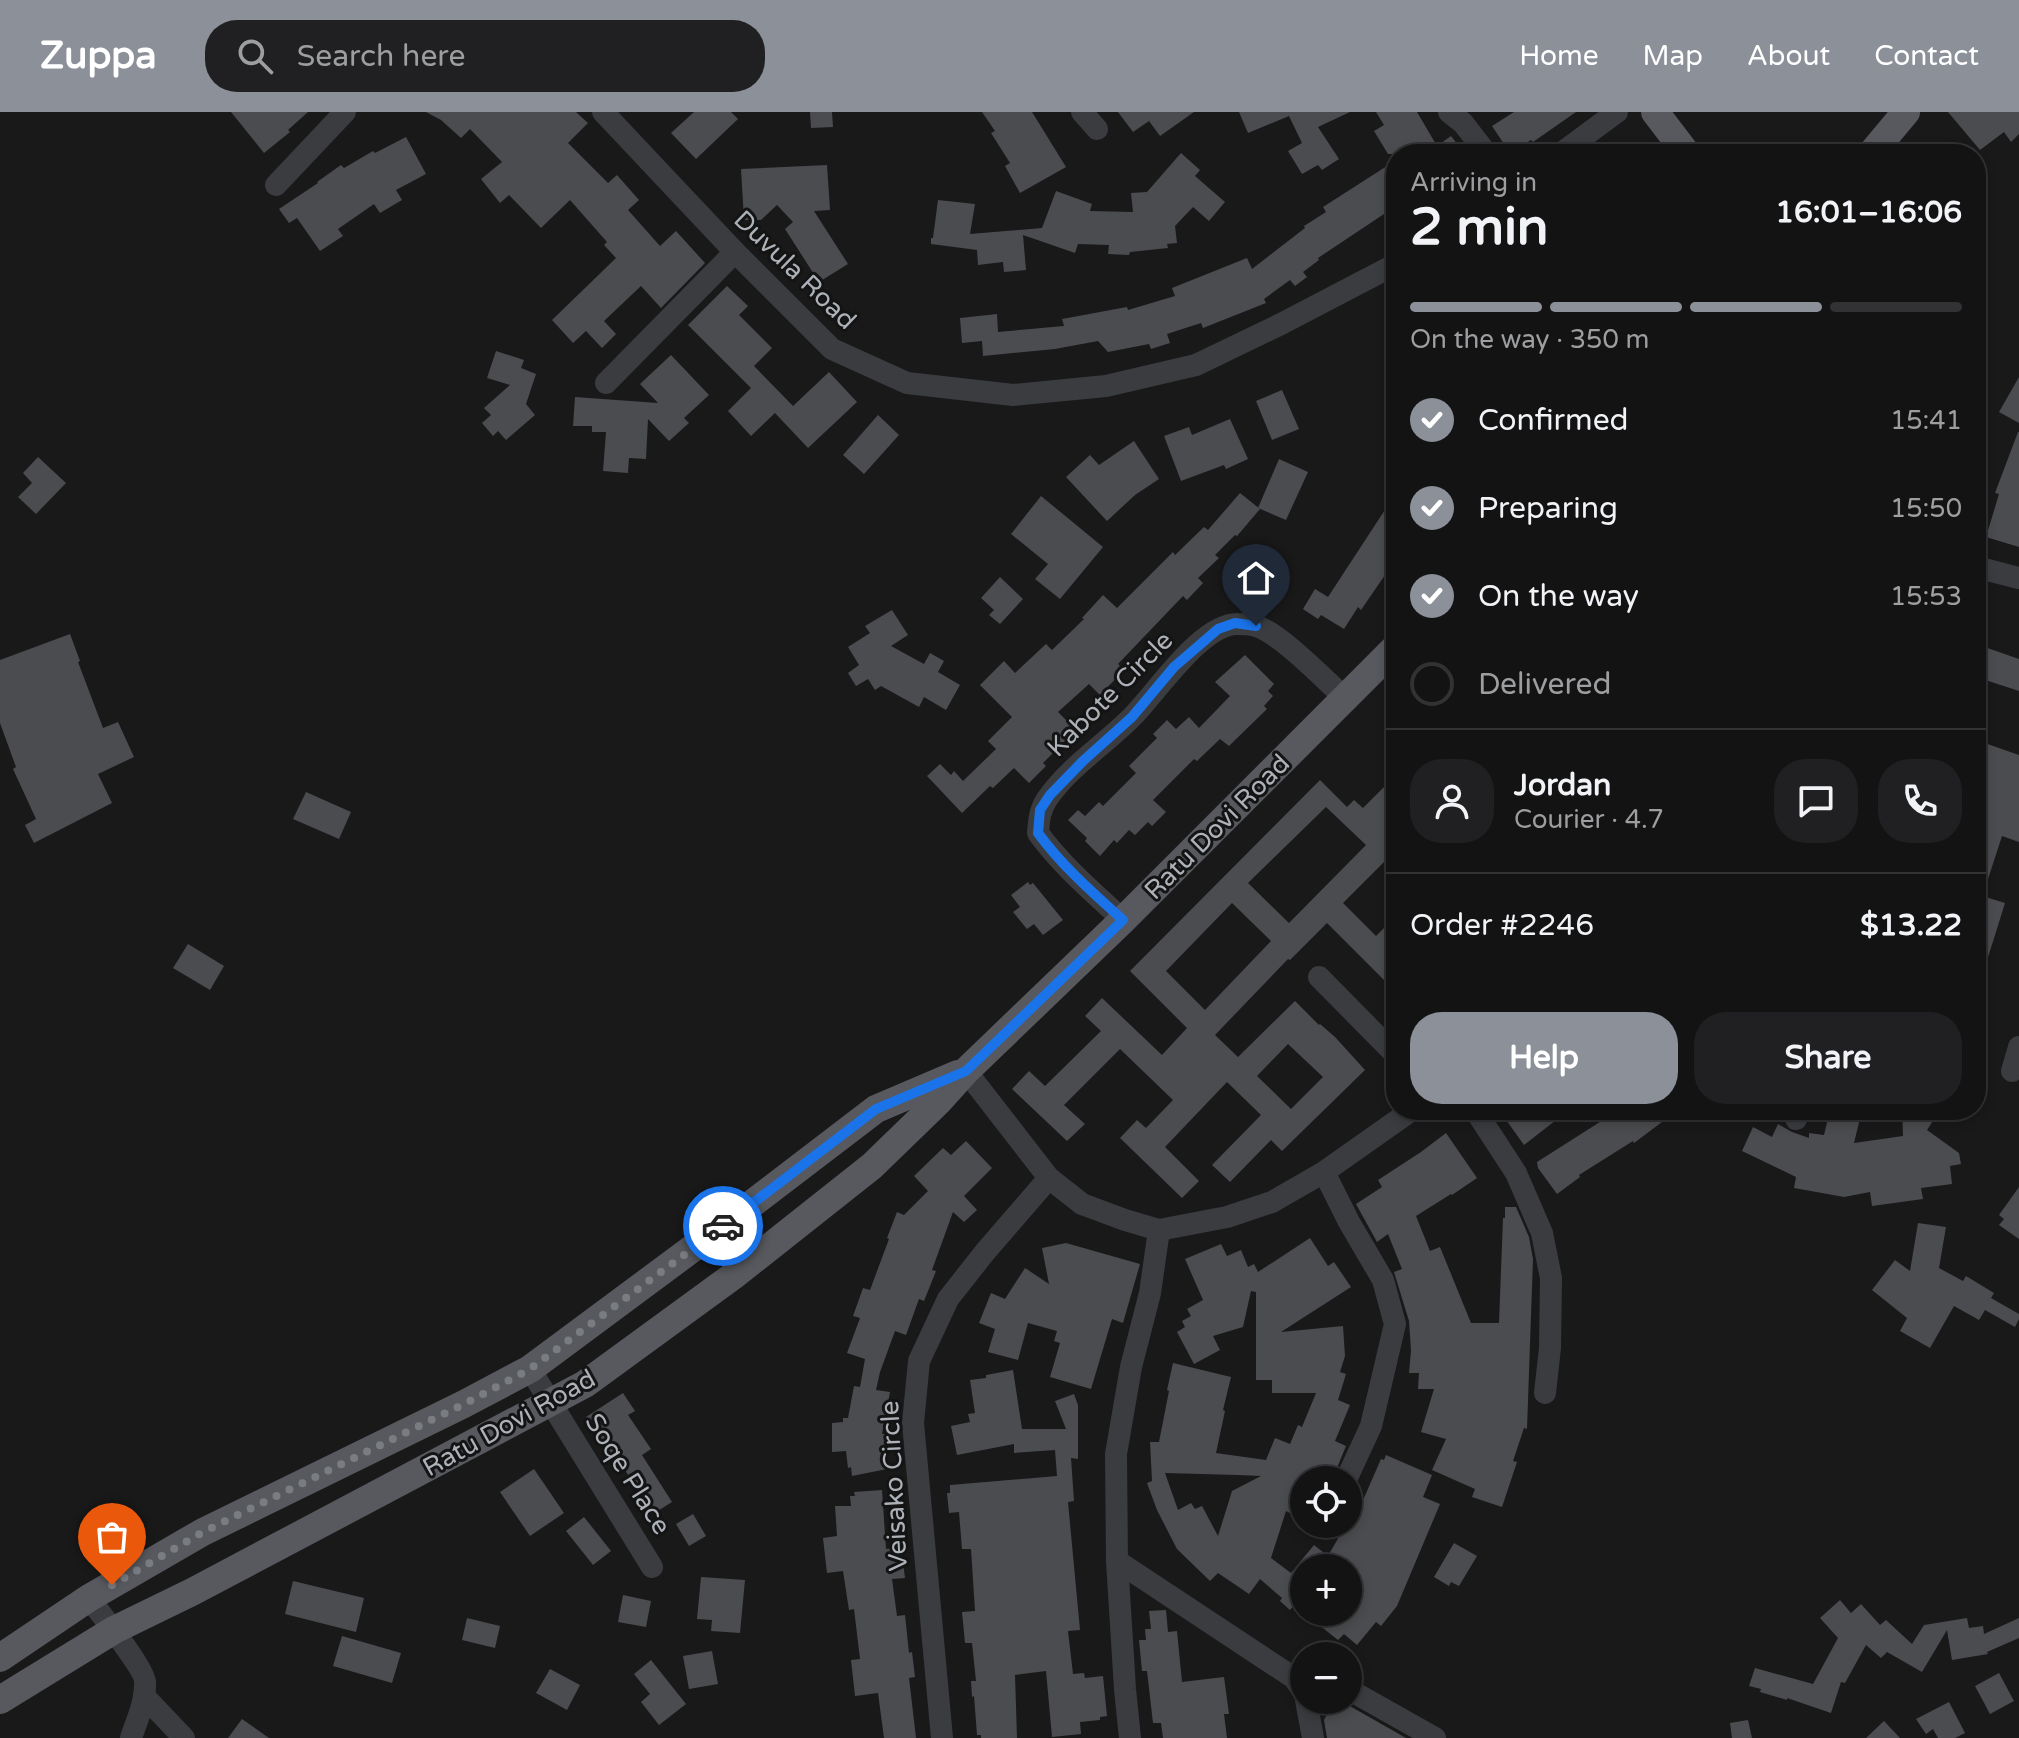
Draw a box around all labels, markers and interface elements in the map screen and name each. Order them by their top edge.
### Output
search box [205,20,765,92]
text: Zuppa [40,33,157,79]
icon: search [233,34,277,78]
text: Search here [297,38,465,75]
text: Home [1519,39,1599,73]
text: Map [1643,39,1703,73]
text: About [1747,39,1830,73]
text: Contact [1874,39,1979,73]
text: Arriving in [1410,167,1537,198]
text: 16:01–16:06 [1775,194,1962,231]
text: 2 min [1410,196,1549,259]
street label: Duvula Road [727,204,863,336]
text: On the way · 350 m [1410,324,1649,355]
icon: check [1410,398,1454,442]
text: Confirmed [1478,402,1629,439]
text: 15:41 [1890,405,1962,436]
icon: check [1410,486,1454,530]
text: Preparing [1478,490,1618,527]
text: 15:50 [1890,493,1962,524]
pin [1222,544,1290,626]
icon: home [1234,556,1278,600]
icon: check [1410,574,1454,618]
text: On the way [1478,578,1639,615]
text: 15:53 [1890,581,1962,612]
street label: Kabote Circle [1041,625,1179,763]
text: Delivered [1478,666,1612,703]
street label: Ratu Dovi Road [1138,748,1296,906]
button: person [1410,759,1494,843]
button: chat [1774,759,1858,843]
button: phone [1878,759,1962,843]
text: Jordan [1514,767,1611,804]
text: Courier · 4.7 [1514,804,1664,835]
text: Order #2246 [1410,907,1594,944]
text: $13.22 [1860,907,1962,944]
button: Help [1410,1012,1678,1104]
button: Share [1694,1012,1962,1104]
courier [683,1186,763,1266]
icon: car [701,1204,745,1248]
street label: Ratu Dovi Road [417,1363,601,1483]
street label: Veisako Circle [874,1400,914,1572]
street label: Soqe Place [579,1408,677,1540]
map controls [1290,1466,1362,1714]
button: locate [1290,1466,1362,1538]
pin [78,1503,146,1585]
icon: bag [90,1515,134,1559]
button: + [1290,1554,1362,1626]
button: − [1290,1642,1362,1714]

